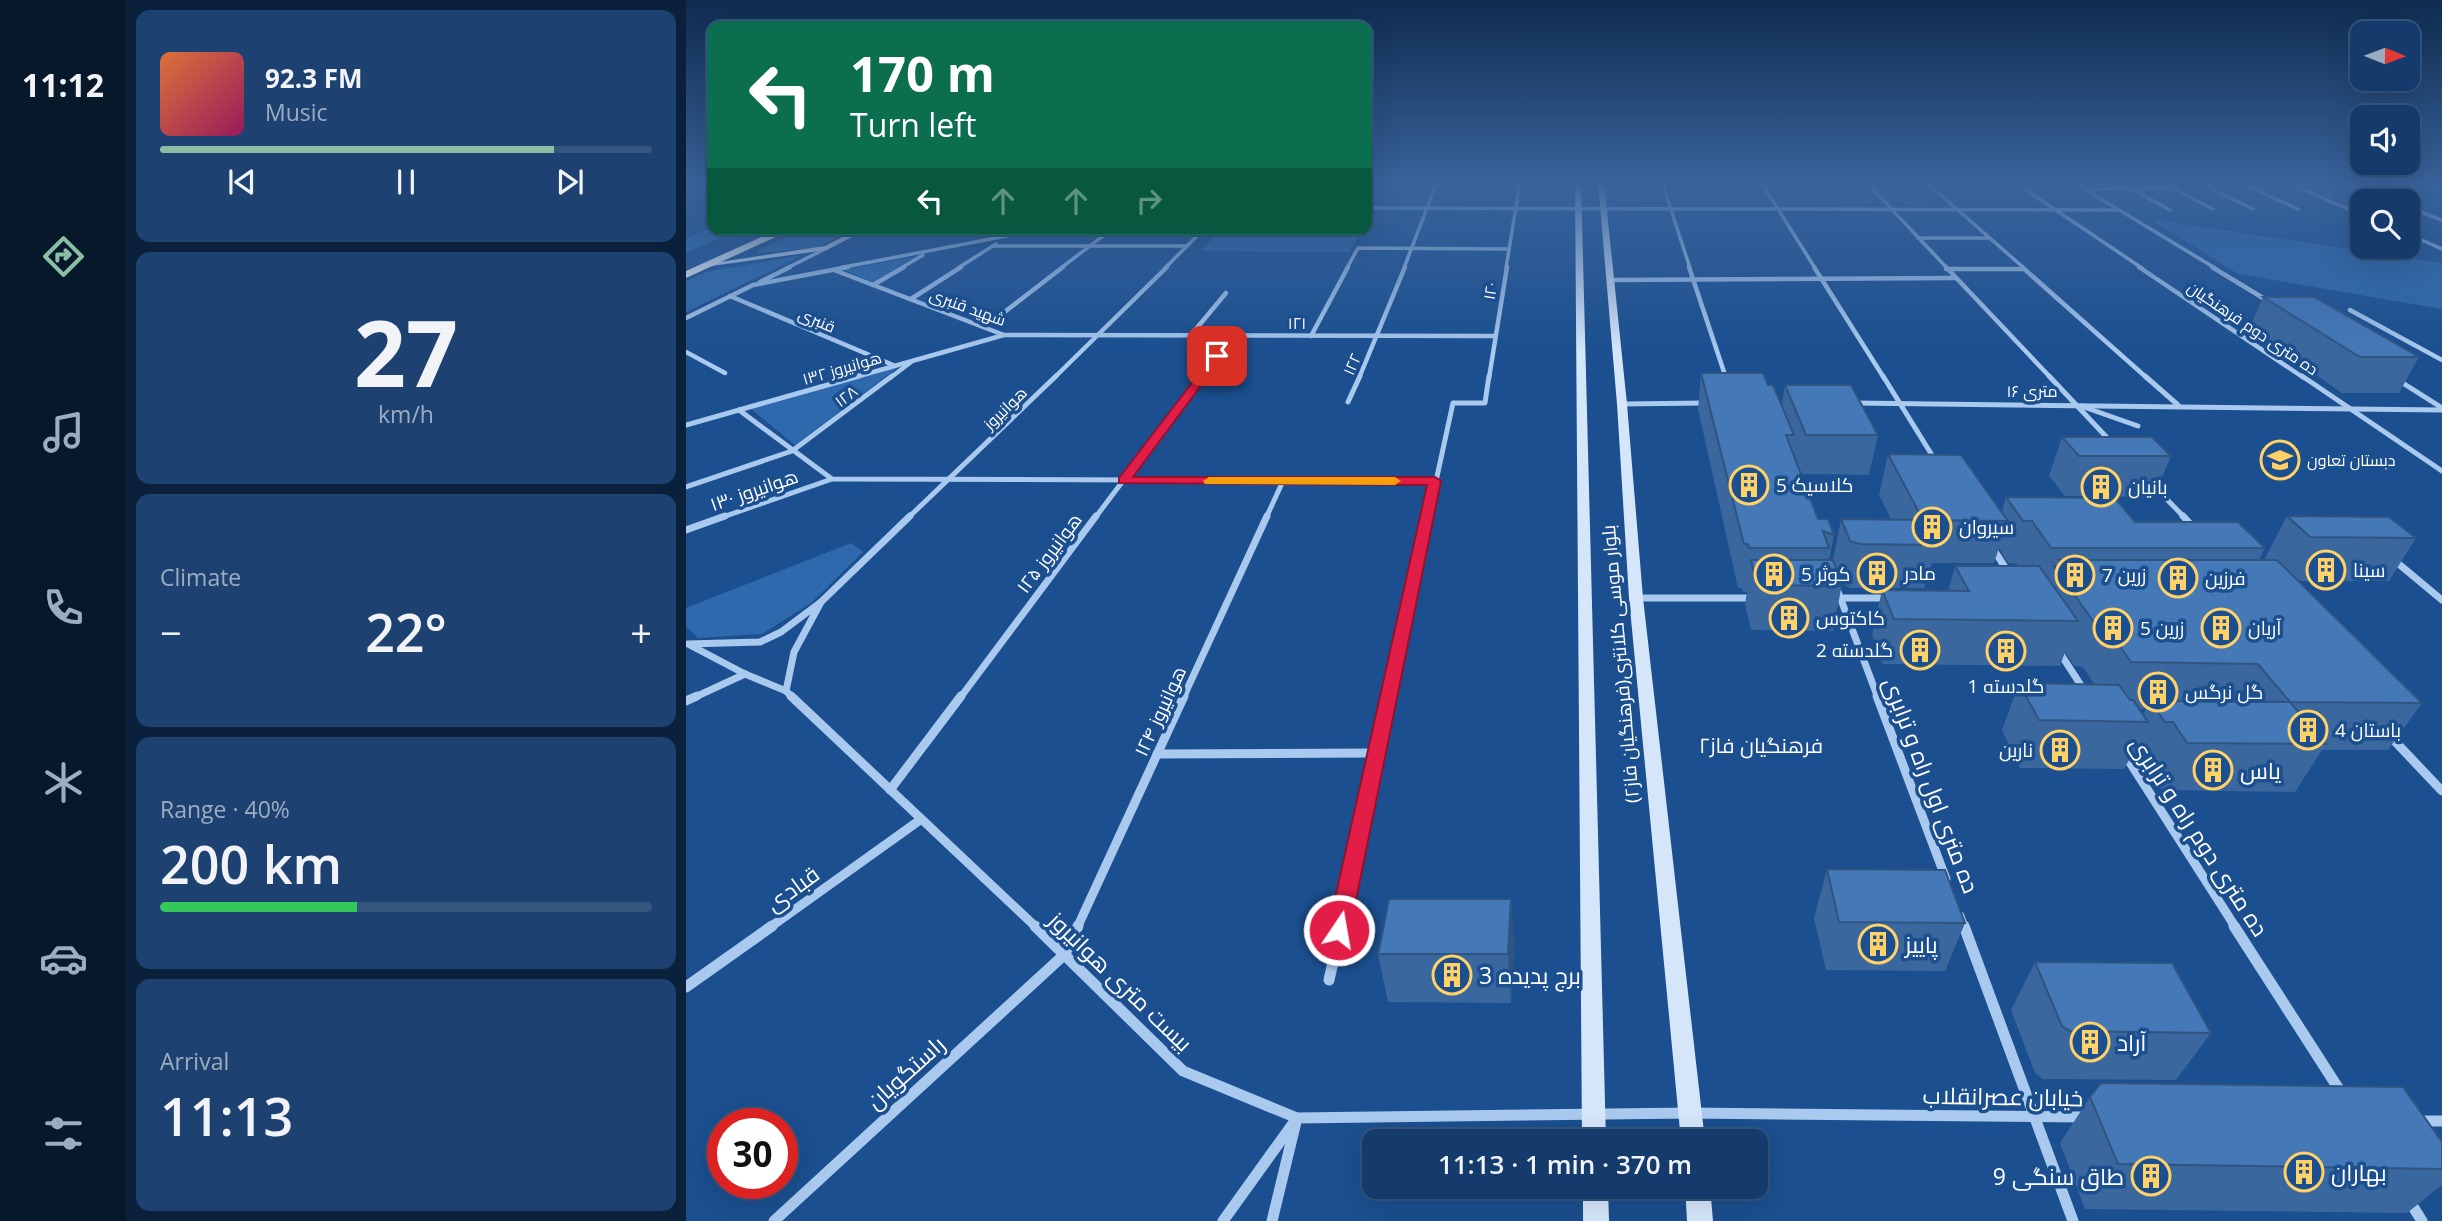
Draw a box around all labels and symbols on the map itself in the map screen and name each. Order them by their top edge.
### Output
north arrow [2350,21,2420,91]
street label: ده متری دوم فرهنگیان [2183,276,2323,381]
street label: ۱۲۰ [1478,281,1502,301]
street label: شهید قنبری [927,283,1009,331]
street label: قنبری [795,302,839,338]
street label: ۱۲۱ [1288,312,1306,334]
pin [1187,326,1247,386]
street label: هوانیروز ۱۳۲ [800,346,884,390]
street label: ۱۲۲ [1338,350,1366,378]
street label: ۱۲۸ [830,380,862,412]
street label: ۱۶ متری [2007,380,2057,402]
street label: هوانیروز [978,382,1032,435]
school or university icon: دبستان تعاون [2259,439,2301,481]
place label: دبستان تعاون [2307,449,2396,471]
street label: هوانیروز ۱۳۰ [707,463,801,517]
building icon: کلاسیک 5 [1728,464,1770,506]
building icon: بانیان [2080,466,2122,508]
place label: کلاسیک 5 [1776,472,1853,498]
place label: بانیان [2128,474,2168,500]
building icon: سیروان [1911,506,1953,548]
street label: هوانیروز ۱۲۵ [1010,508,1088,598]
place label: سیروان [1959,514,2014,540]
street label: بلوار موسی کلانتری(فرهنگیان فاز۲) [1595,524,1645,804]
building icon: سینا [2305,549,2347,591]
building icon: مادر [1856,552,1898,594]
building icon: کوثر 5 [1753,553,1795,595]
building icon: زرین 7 [2054,554,2096,596]
building icon: فرزین [2157,557,2199,599]
place label: سینا [2353,557,2386,583]
place label: مادر [1903,560,1936,586]
place label: کوثر 5 [1801,561,1850,587]
place label: زرین 7 [2102,562,2146,588]
place label: فرزین [2205,565,2246,591]
building icon: کاکتوس [1768,597,1810,639]
place label: کاکتوس [1816,605,1885,631]
building icon: زرین 5 [2092,607,2134,649]
building icon: آریان [2200,607,2242,649]
place label: زرین 5 [2140,615,2184,641]
place label: آریان [2248,615,2281,641]
building icon: گلدسته 2 [1899,629,1941,671]
building icon: گلدسته 1 [1985,630,2027,672]
place label: گلدسته 2 [1816,637,1893,663]
street label: هوانیروز ۱۲۴ [1128,662,1192,760]
building icon: گل نرگس [2137,671,2179,713]
street label: ده متری اول راه و ترابری [1876,673,1988,897]
place label: گلدسته 1 [1968,673,2044,699]
place label: گل نرگس [2185,679,2263,705]
building icon: باستان 4 [2287,709,2329,751]
place label: باستان 4 [2335,717,2401,743]
building icon: نارین [2039,729,2081,771]
street label: ده متری دوم راه و ترابری [2122,730,2277,943]
district label: فرهنگیان فاز۲ [1699,731,1823,759]
place label: نارین [1999,737,2033,763]
building icon: یاس [2192,749,2234,791]
place label: یاس [2240,754,2281,786]
street label: قبادی [759,858,825,918]
position arrow [1302,893,1376,967]
street label: بیست متری هوانیروز [1041,903,1200,1058]
building icon: پاییز [1857,923,1899,965]
place label: پاییز [1903,928,1938,960]
building icon: برج پدیده 3 [1431,954,1473,996]
place label: برج پدیده 3 [1479,959,1581,992]
building icon: آراد [2069,1021,2111,1063]
place label: آراد [2117,1026,2147,1058]
street label: راستگویان [859,1028,951,1116]
street label: خیابان عصرانقلاب [1922,1079,2084,1113]
speed limit sign: 30 [707,1108,798,1199]
building icon: بهاران [2283,1151,2325,1193]
building icon: طاق سنگی 9 [2130,1155,2172,1197]
place label: بهاران [2331,1156,2387,1188]
place label: طاق سنگی 9 [1993,1160,2124,1192]

